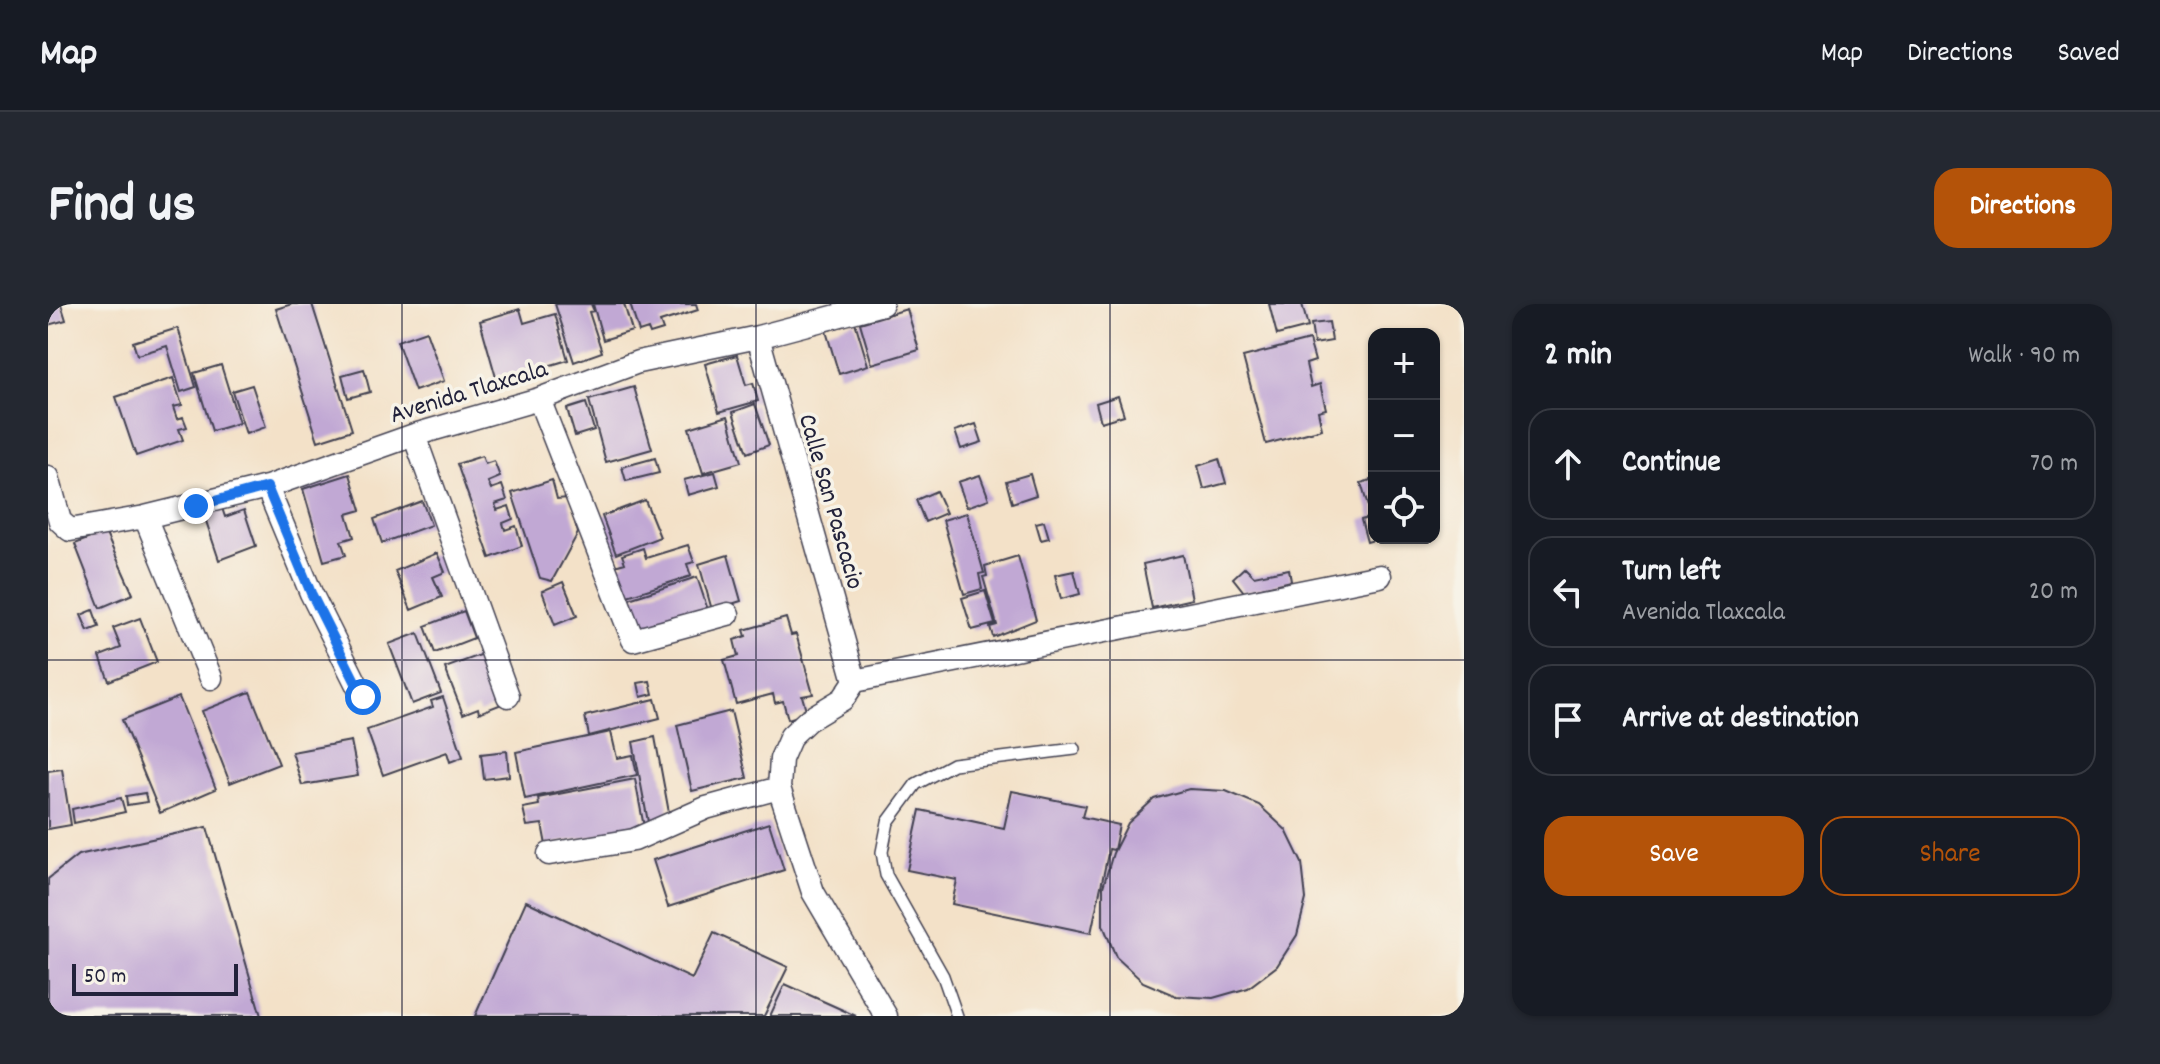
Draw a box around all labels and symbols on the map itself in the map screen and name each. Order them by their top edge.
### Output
street label: Avenida Tlaxcala [386,352,553,435]
street label: Calle San Pascacio [787,410,872,594]
route end [178,488,214,524]
route start [345,679,381,715]
scale bar [72,960,238,996]

